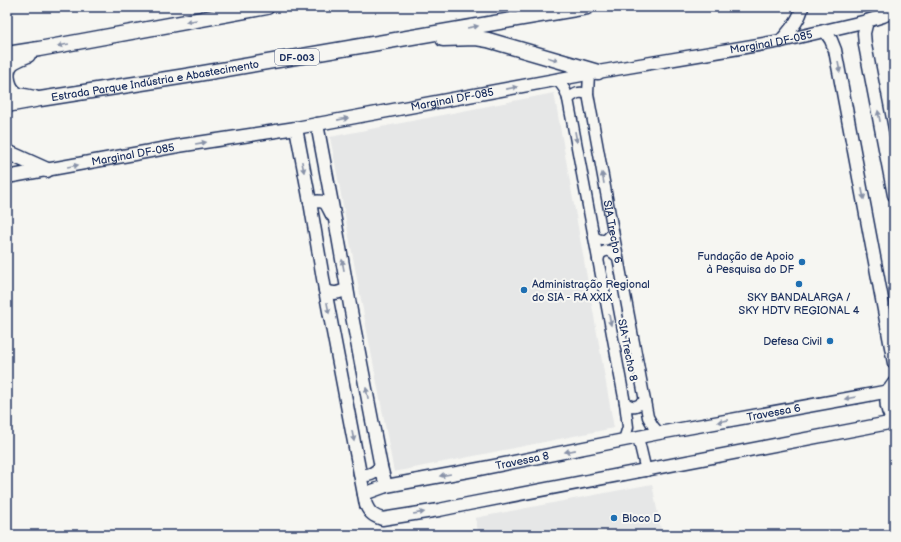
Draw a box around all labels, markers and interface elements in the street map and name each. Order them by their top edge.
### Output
one-way arrow [184,19,197,25]
one-way arrow [467,23,479,29]
street label: Marginal DF-085 [729,28,814,57]
one-way arrow [57,42,69,48]
road number: DF-003 [275,49,319,65]
one-way arrow [547,56,559,62]
street label: Estrada Parque Indústria e Abastecimento [50,58,260,104]
one-way arrow [836,61,842,73]
one-way arrow [506,84,518,90]
street label: Marginal DF-085 [410,85,495,114]
one-way arrow [876,110,882,122]
one-way arrow [337,116,349,122]
one-way arrow [573,131,579,143]
one-way arrow [195,140,207,146]
street label: Marginal DF-085 [90,141,176,169]
one-way arrow [300,160,306,173]
one-way arrow [67,162,79,168]
one-way arrow [600,171,606,184]
one-way arrow [860,188,866,201]
street label: SIA Trecho 6 [601,199,625,265]
place label: Fundação de Apoio à Pesquisa do DF [697,250,794,276]
marker: Fundação de Apoio à Pesquisa do DF [797,257,807,267]
one-way arrow [340,259,346,271]
place label: Administração Regional do SIA - RA XXIX [532,278,650,304]
marker: SKY BANDALARGA / SKY HDTV REGIONAL 4 [794,279,804,289]
marker: Administração Regional do SIA - RA XXIX [519,285,529,295]
place label: SKY BANDALARGA / SKY HDTV REGIONAL 4 [739,291,860,317]
one-way arrow [326,302,332,314]
one-way arrow [607,314,613,326]
street label: SIA Trecho 8 [615,318,640,382]
place label: Defesa Civil [763,335,822,348]
marker: Defesa Civil [825,336,835,346]
one-way arrow [364,387,370,399]
one-way arrow [844,396,857,402]
street label: Travessa 6 [746,401,802,424]
one-way arrow [716,418,729,424]
one-way arrow [350,430,356,442]
street label: Travessa 8 [494,449,550,473]
one-way arrow [564,449,576,455]
one-way arrow [439,473,451,479]
one-way arrow [413,510,425,516]
place label: Bloco D [622,512,661,525]
marker: Bloco D [609,513,619,523]

